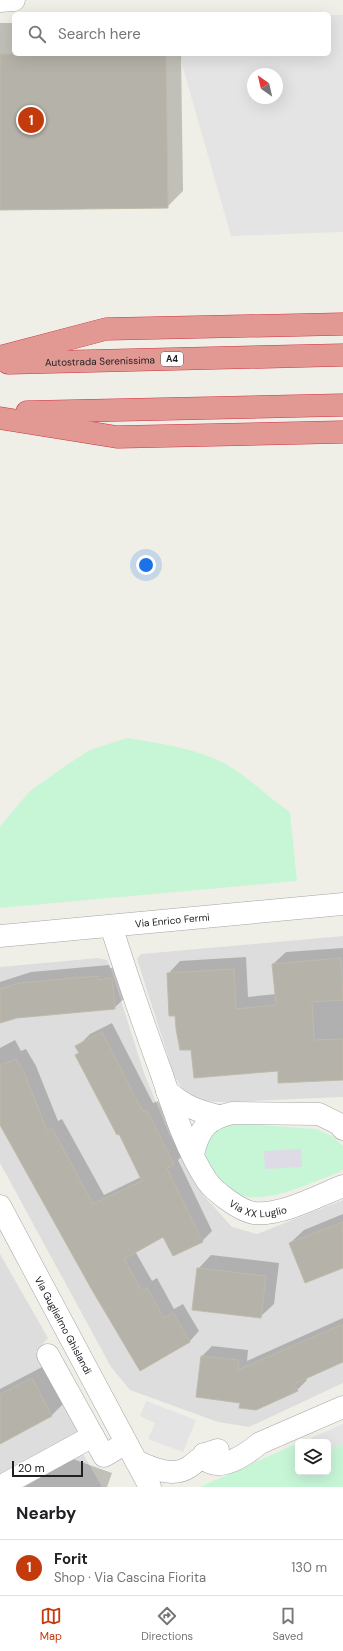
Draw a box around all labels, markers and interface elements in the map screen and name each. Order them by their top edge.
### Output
search box [12,12,331,56]
icon: search [26,23,48,45]
text: Search here [58,24,141,44]
north arrow [247,68,283,104]
pin: 1 [18,105,44,135]
road number: A4 [161,352,183,366]
street label: Autostrada Serenissima [45,353,155,369]
your location [136,555,156,575]
street label: Via Enrico Fermi [134,910,210,930]
street label: Via XX Luglio [227,1196,288,1220]
street label: Via Guglielmo Ghislandi [32,1274,95,1376]
map controls [295,1439,331,1475]
button: layers [295,1439,331,1475]
scale bar [12,1459,83,1478]
text: 20 m [18,1461,44,1475]
text: Nearby [16,1502,76,1524]
text: Forit [54,1549,88,1569]
text: 1 [27,1559,31,1576]
text: 130 m [291,1559,327,1576]
text: Shop · Via Cascina Fiorita [54,1569,206,1586]
tab: Map [40,1605,62,1643]
tab: Directions [141,1605,193,1643]
tab: Saved [272,1605,303,1643]

